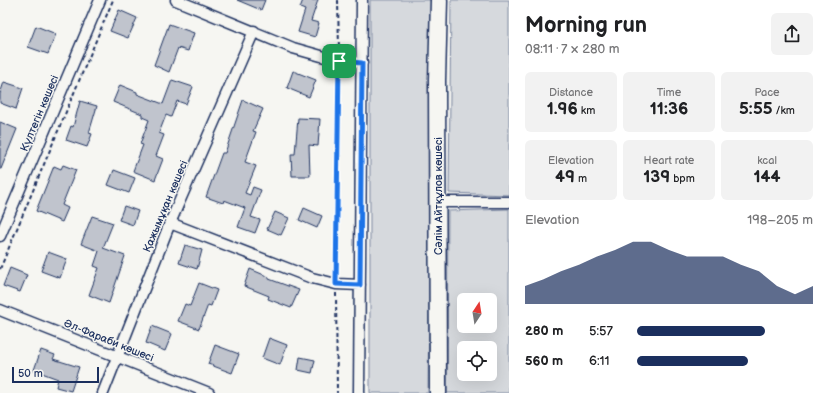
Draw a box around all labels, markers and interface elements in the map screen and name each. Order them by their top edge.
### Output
text: Morning run [525,12,647,39]
button: share [771,13,813,55]
text: 08:11 · 7 × 280 m [525,41,619,57]
pin [322,44,356,78]
icon: arrive [328,50,350,72]
street label: Күлтегін көшесі [17,73,61,153]
text: Distance [549,86,593,99]
text: Time [657,86,681,99]
text: Pace [754,86,780,99]
text: 1.96 [547,99,578,119]
text: 11:36 [650,99,688,119]
text: 5:55 [739,99,773,119]
text: km [578,104,595,117]
text: /km [773,104,795,117]
street label: Сәлім Айтқұлов көшесі [432,137,445,255]
text: Elevation [548,154,594,167]
text: Heart rate [644,154,694,167]
text: kcal [757,154,777,167]
street label: Қажымұқан көшесі [140,158,191,254]
text: 49 [555,167,575,187]
text: 139 [643,167,670,187]
text: 144 [753,167,781,187]
text: m [575,172,587,185]
text: bpm [670,172,695,185]
text: Elevation [525,212,579,228]
text: 198–205 m [747,212,813,228]
north arrow [457,293,497,333]
map controls [457,293,497,381]
street label: Әл-Фараби көшесі [62,317,156,364]
text: 280 m [525,323,563,339]
text: 5:57 [589,323,613,339]
button: locate [457,341,497,381]
text: 560 m [525,353,563,369]
text: 6:11 [589,353,610,369]
scale bar [12,365,99,384]
text: 50 m [18,367,43,380]

